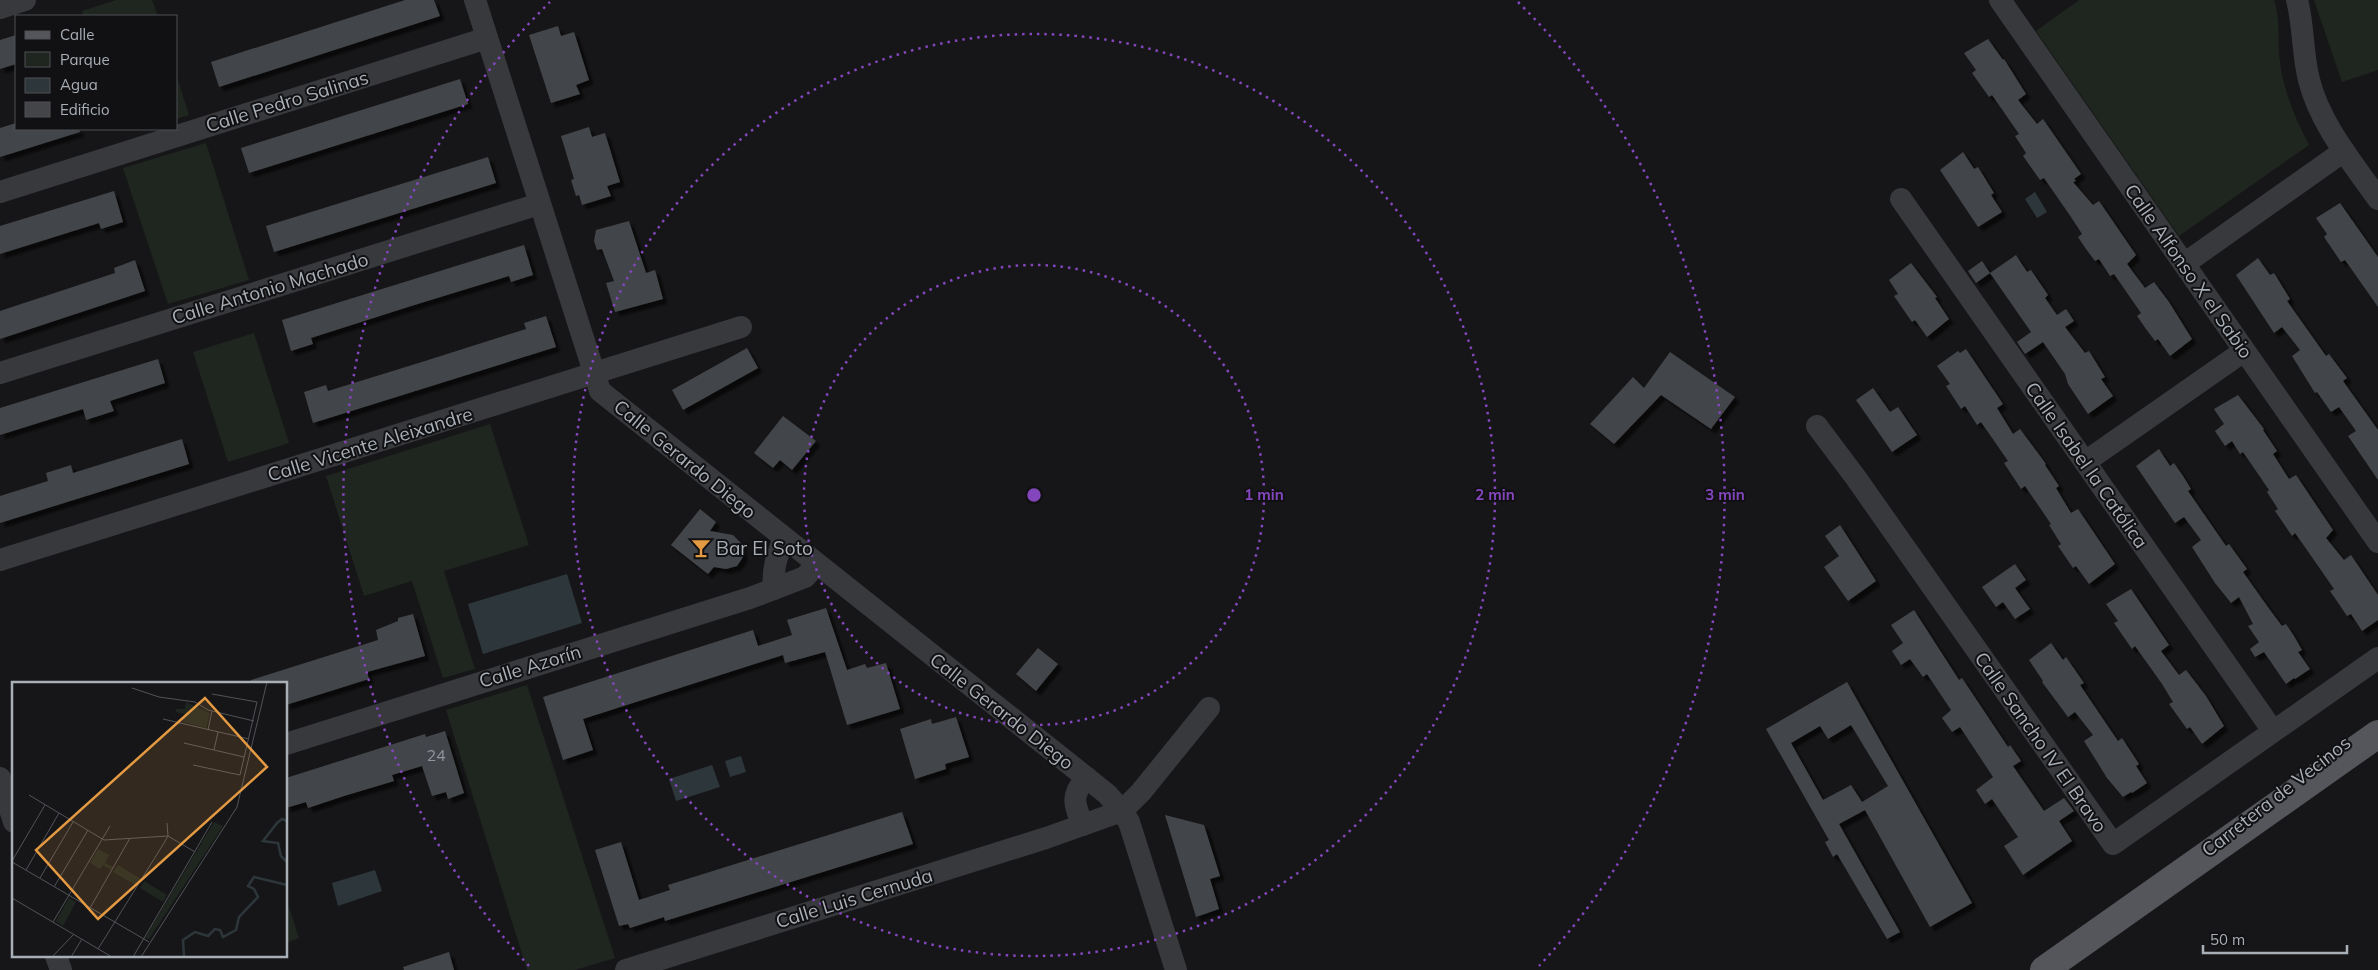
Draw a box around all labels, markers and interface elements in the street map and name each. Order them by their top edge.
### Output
legend [15,15,178,130]
text: Calle [60,25,94,44]
text: Parque [60,50,110,69]
street label: Calle Pedro Salinas [203,65,371,137]
text: Agua [60,75,98,94]
text: Edificio [60,100,110,119]
street label: Calle Alfonso X el Sabio [2120,179,2258,363]
street label: Calle Antonio Machado [169,247,371,329]
street label: Calle Isabel la Católica [2021,377,2153,553]
street label: Calle Gerardo Diego [609,394,761,524]
street label: Calle Vicente Aleixandre [265,401,475,487]
text: 1 min [1244,485,1284,504]
text: 2 min [1475,485,1515,504]
text: 3 min [1705,485,1745,504]
centre of rings [1025,486,1043,504]
place label: Bar El Soto [716,536,813,560]
bar icon: Bar El Soto [690,537,712,559]
street label: Calle Azorín [476,639,584,693]
street label: Calle Gerardo Diego [925,647,1079,775]
street label: Calle Sancho IV El Bravo [1970,647,2112,837]
inset map [12,682,288,958]
street label: Carretera de Vecinos [2197,730,2355,862]
house number: 24 [426,745,446,765]
street label: Calle Luis Cernuda [773,863,935,933]
scale bar [2203,922,2347,954]
text: 50 m [2210,930,2245,949]

